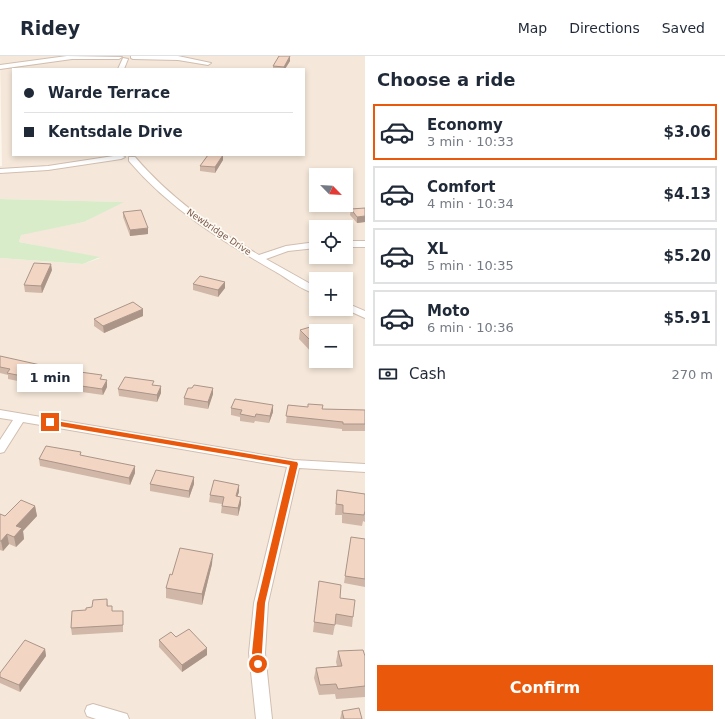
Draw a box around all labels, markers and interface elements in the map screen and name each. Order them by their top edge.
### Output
text: Ridey [20,17,80,39]
text: Map [518,20,547,36]
text: Directions [569,20,640,36]
text: Saved [662,20,705,36]
text: Choose a ride [377,69,516,90]
text: Warde Terrace [48,84,170,102]
icon: car [379,114,415,150]
text: Economy [427,116,503,134]
text: Kentsdale Drive [48,123,183,141]
text: $3.06 [664,123,711,141]
text: 3 min · 10:33 [427,134,514,149]
north arrow [309,168,353,212]
map controls [309,168,353,368]
icon: car [379,176,415,212]
text: Comfort [427,178,495,196]
text: $4.13 [664,185,711,203]
text: 4 min · 10:34 [427,196,514,211]
street label: Newbridge Drive [185,207,253,257]
button: locate [309,220,353,264]
icon: car [379,238,415,274]
text: XL [427,240,448,258]
text: $5.20 [664,247,711,265]
text: 5 min · 10:35 [427,258,514,273]
button: + [309,272,353,316]
icon: car [379,300,415,336]
text: Moto [427,302,470,320]
text: $5.91 [664,309,711,327]
text: 6 min · 10:36 [427,320,514,335]
button: − [309,324,353,368]
icon: cash [377,363,399,385]
callout: 1 min [17,364,83,392]
text: Cash [409,365,446,383]
text: 270 m [671,367,713,382]
text: 1 min [30,370,70,385]
route end [41,413,59,431]
route start [249,655,267,673]
button: Confirm [377,665,713,711]

